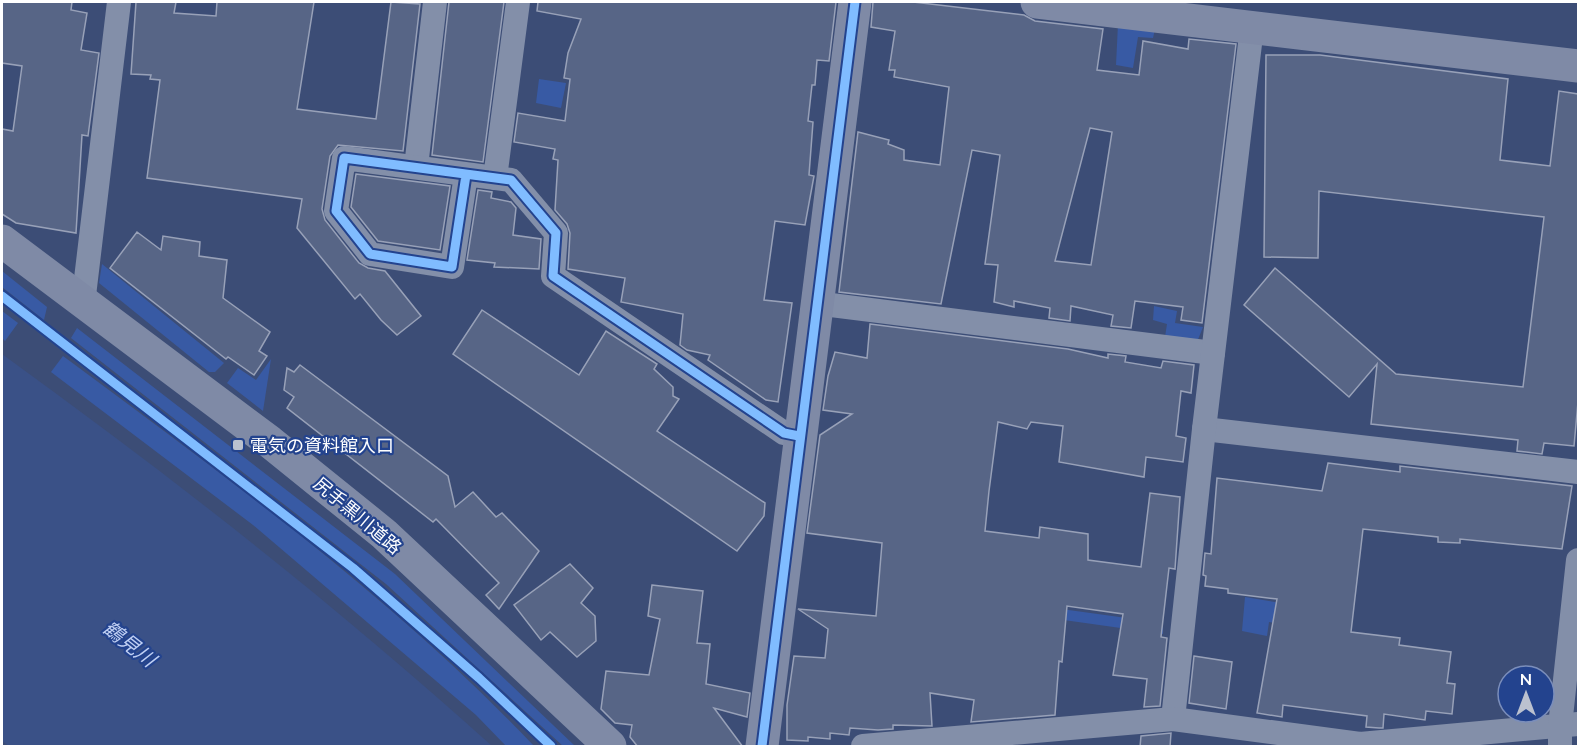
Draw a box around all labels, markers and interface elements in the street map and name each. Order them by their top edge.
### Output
place label: 電気の資料館入口 [250,434,394,456]
marker: 電気の資料館入口 [231,438,245,452]
street label: 尻手黒川道路 [310,472,406,558]
water label: 鶴見川 [99,615,163,672]
north arrow [1496,664,1556,724]
text: N [1520,669,1532,688]

